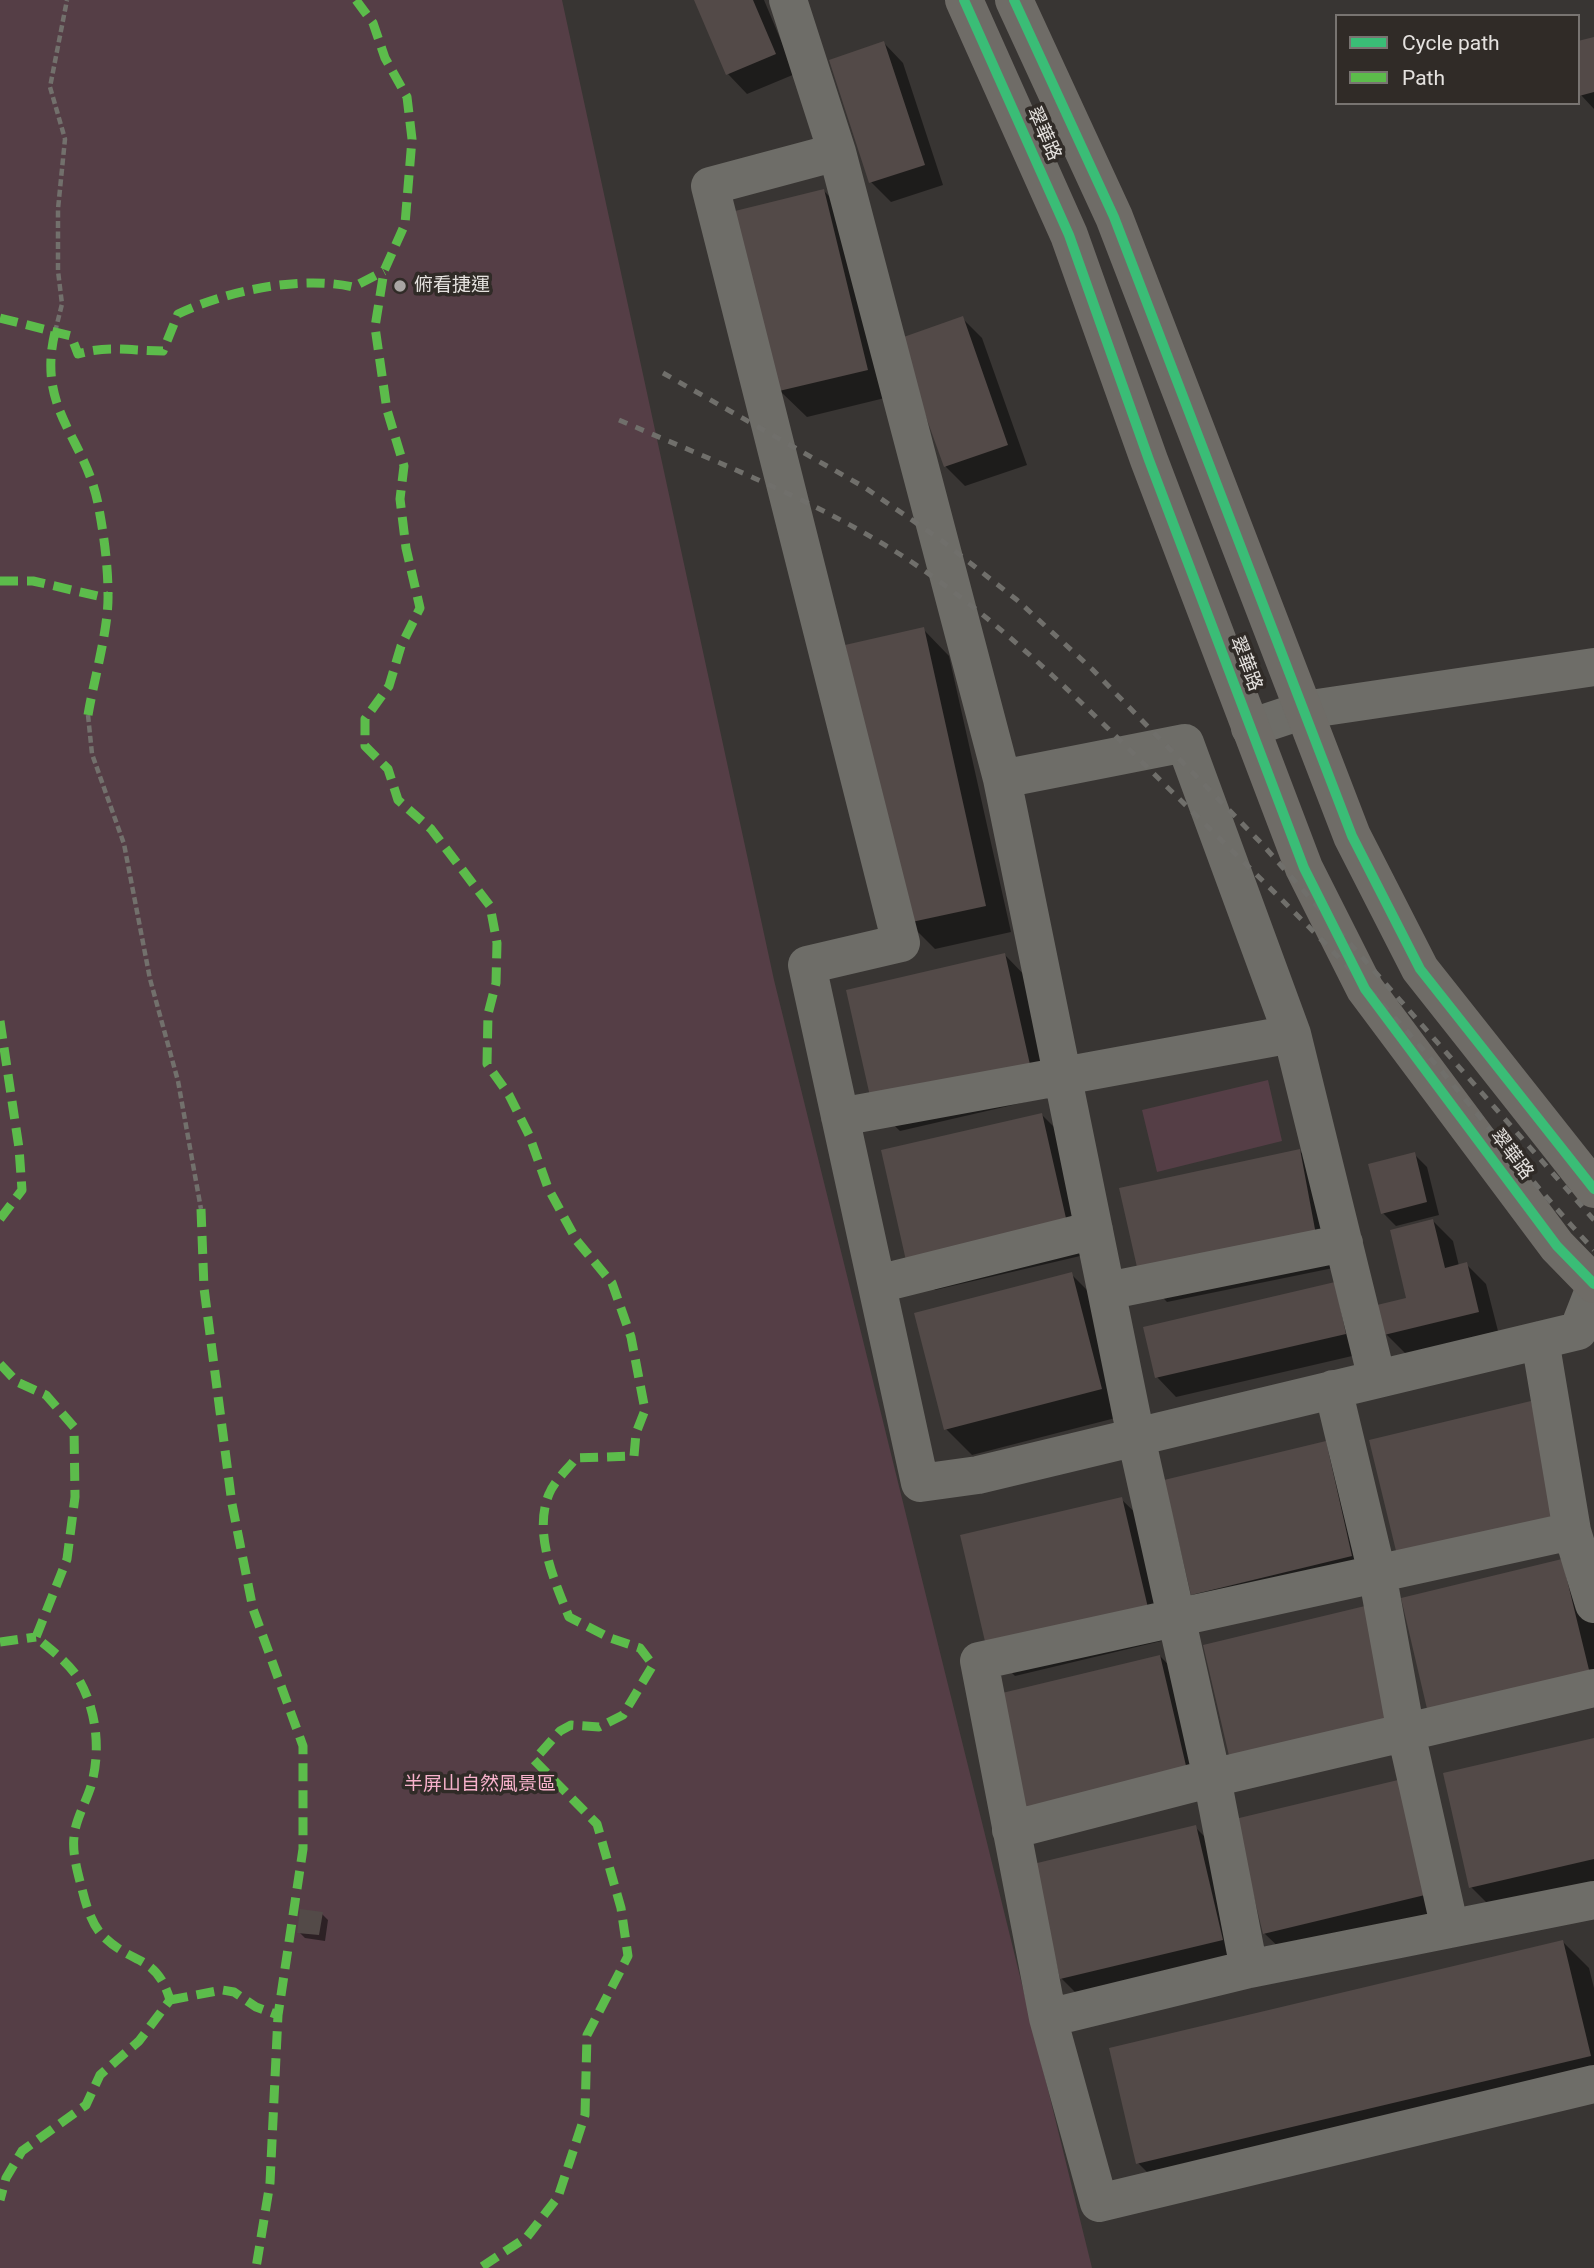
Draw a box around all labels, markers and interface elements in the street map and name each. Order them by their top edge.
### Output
legend [1335,14,1580,105]
text: Cycle path [1402,31,1500,55]
text: Path [1402,66,1445,90]
street label: 翠華路 [1021,103,1065,165]
place label: 俯看捷運 [414,275,490,297]
marker: 俯看捷運 [392,278,408,294]
street label: 翠華路 [1224,633,1266,695]
street label: 翠華路 [1485,1125,1537,1185]
park label: 半屏山自然風景區 [404,1774,556,1796]

